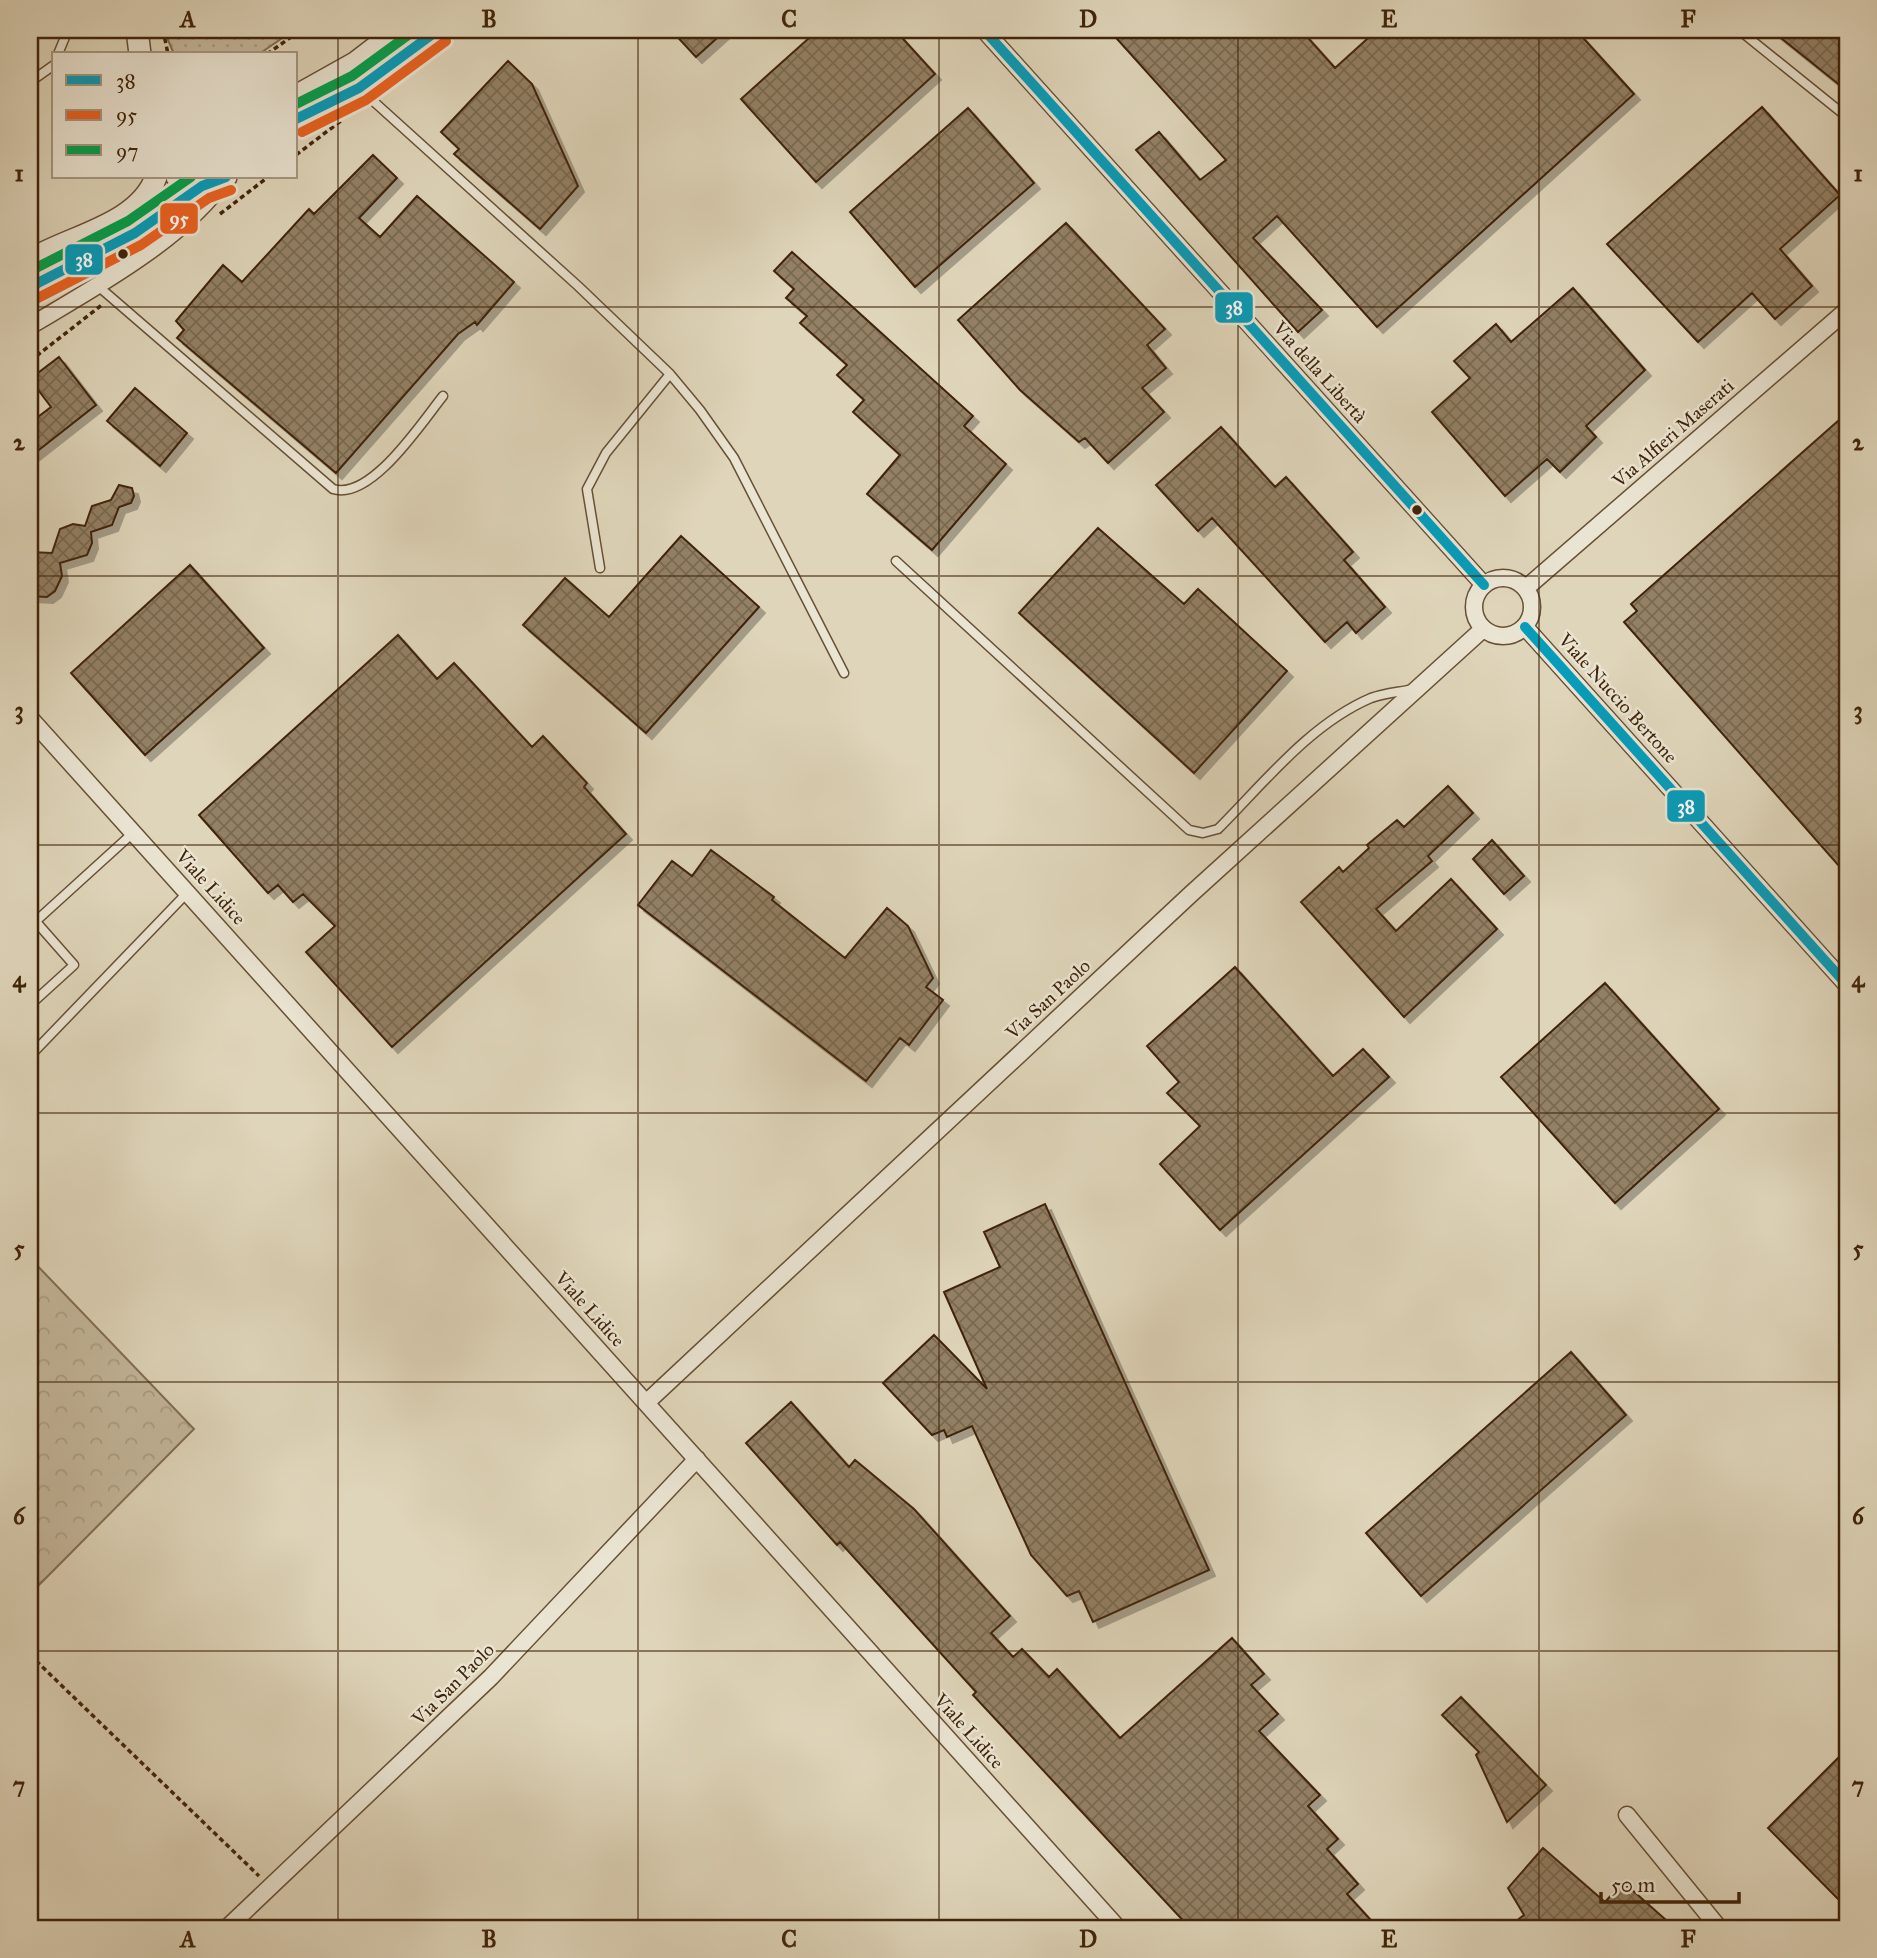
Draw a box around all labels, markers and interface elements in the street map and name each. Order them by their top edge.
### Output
text: A [178,5,196,33]
text: B [481,5,497,33]
text: C [781,5,797,33]
text: D [1079,5,1097,33]
text: E [1381,5,1398,33]
text: F [1680,5,1696,33]
legend [52,52,298,178]
text: 38 [116,68,136,94]
text: 95 [116,102,137,128]
text: 97 [116,138,139,164]
text: 1 [14,159,24,187]
text: 1 [1853,159,1863,187]
line badge: 95 [159,202,199,235]
text: 95 [169,207,189,231]
line badge: 38 [64,243,104,276]
unlabelled marker [116,247,130,261]
text: 38 [75,248,93,272]
line badge: 38 [1214,291,1254,324]
text: 38 [1225,296,1243,320]
street label: Via della Libertà [1268,316,1372,428]
street label: Via Alfieri Maserati [1607,374,1738,493]
text: 2 [13,428,25,456]
text: 2 [1852,428,1864,456]
unlabelled marker [1410,503,1424,517]
street label: Viale Nuccio Bertone [1553,628,1682,768]
text: 3 [14,696,24,725]
text: 3 [1853,696,1863,725]
line badge: 38 [1666,789,1706,823]
text: 38 [1677,795,1695,819]
street label: Viale Lidice [171,844,251,929]
street label: Via San Paolo [1000,954,1095,1045]
text: 4 [13,965,27,993]
text: 4 [1852,965,1866,993]
text: 5 [14,1234,25,1262]
text: 5 [1853,1234,1864,1262]
street label: Viale Lidice [550,1266,630,1351]
text: 6 [13,1502,26,1530]
text: 6 [1852,1502,1865,1530]
street label: Via San Paolo [406,1638,499,1731]
street label: Viale Lidice [929,1688,1009,1773]
text: 7 [13,1771,25,1799]
text: 7 [1852,1771,1864,1799]
scale bar [1601,1860,1739,1904]
text: 50 m [1611,1872,1656,1898]
text: A [178,1925,196,1953]
text: B [481,1925,497,1953]
text: C [781,1925,797,1953]
text: D [1079,1925,1097,1953]
text: E [1381,1925,1398,1953]
text: F [1680,1925,1696,1953]

